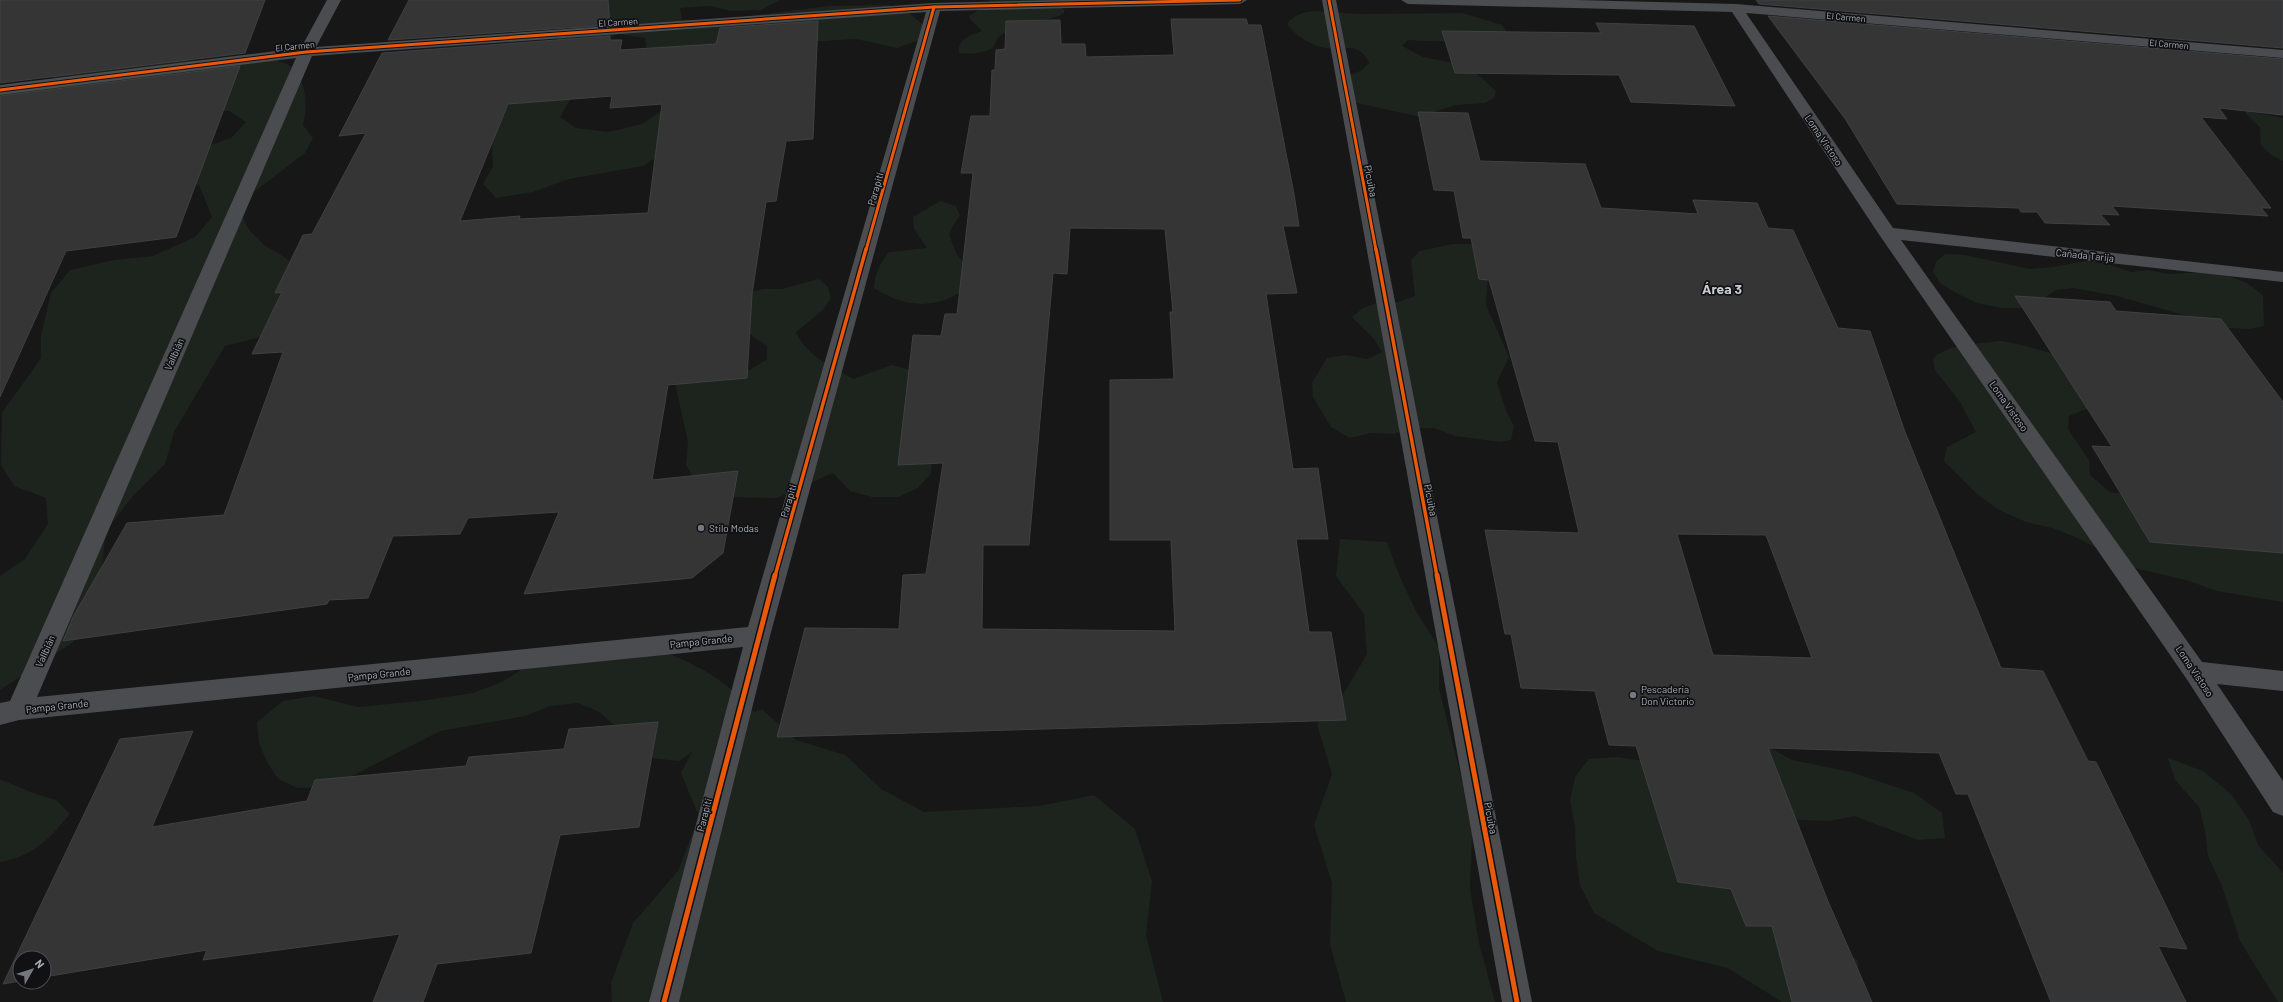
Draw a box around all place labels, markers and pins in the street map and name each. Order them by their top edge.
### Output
place label: Stilo Modas [709,522,759,534]
marker: Stilo Modas [696,523,706,533]
place label: Pescaderia Don Victorio [1641,683,1694,707]
marker: Pescaderia Don Victorio [1628,690,1638,700]

